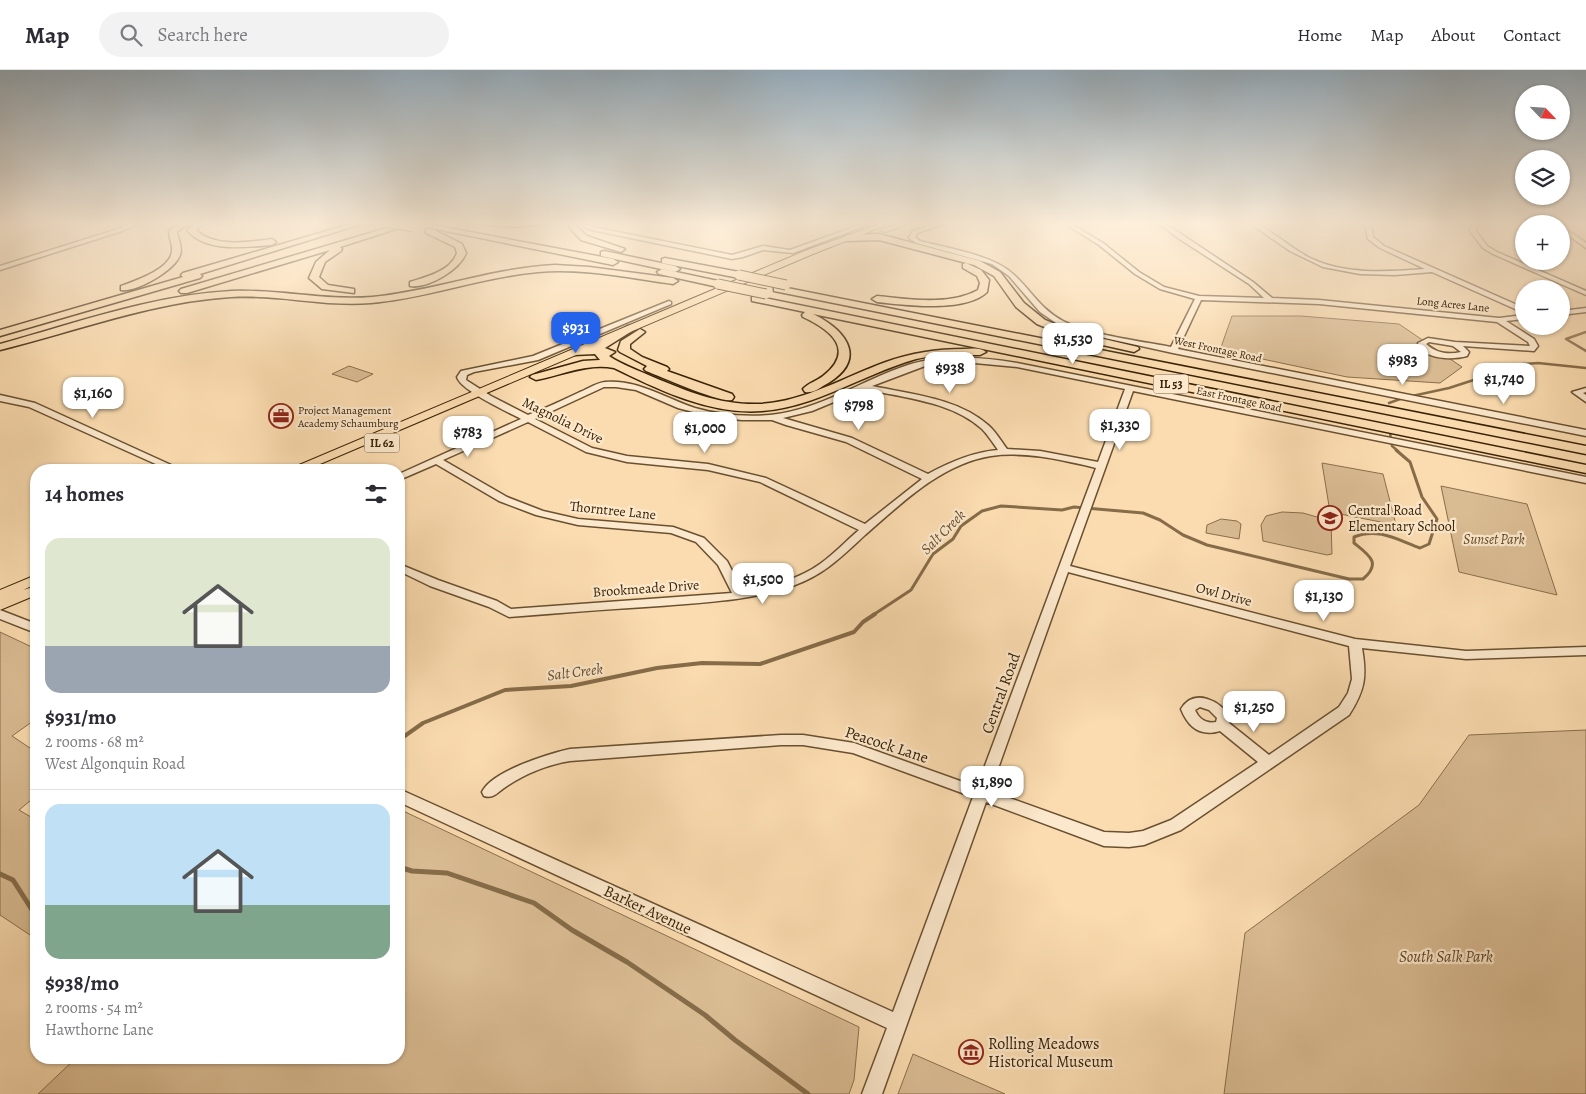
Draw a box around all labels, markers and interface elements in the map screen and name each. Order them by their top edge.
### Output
search box [99,12,449,57]
text: Map [25,19,69,51]
icon: search [117,21,145,49]
text: Search here [157,22,248,48]
text: Home [1297,23,1342,47]
text: Map [1370,23,1403,47]
text: About [1431,23,1475,47]
text: Contact [1503,23,1561,47]
north arrow [1515,85,1570,140]
map controls [1515,85,1570,335]
button: layers [1515,150,1570,205]
button: + [1515,215,1570,270]
button: − [1515,280,1570,335]
street label: Long Acres Lane [1416,293,1490,316]
pin: $931 [546,312,606,354]
text: $931 [562,317,590,339]
pin: $1,530 [1032,322,1114,365]
text: $1,530 [1053,328,1093,350]
street label: West Frontage Road [1171,333,1263,366]
pin: $983 [1373,344,1433,386]
text: $983 [1388,349,1418,371]
pin: $938 [920,352,980,394]
text: $938 [935,357,965,379]
pin: $1,740 [1463,362,1545,405]
text: $1,740 [1484,368,1524,390]
road number: IL 53 [1154,374,1188,394]
pin: $1,160 [52,376,134,419]
text: $1,160 [74,382,112,404]
street label: East Frontage Road [1195,383,1283,416]
pin: $798 [829,388,889,431]
street label: Magnolia Drive [519,393,606,448]
text: $798 [844,394,874,416]
office icon: Project Management Academy Schaumburg [268,403,294,429]
place label: Project Management Academy Schaumburg [297,403,399,431]
pin: $1,330 [1079,408,1161,451]
pin: $1,000 [664,412,746,454]
text: $1,330 [1100,414,1140,436]
pin: $783 [438,416,498,458]
text: $1,000 [684,417,726,439]
text: $783 [454,421,482,443]
road number: IL 62 [364,433,400,452]
text: 14 homes [45,480,124,508]
icon: filters [362,480,390,508]
street label: Thorntree Lane [569,497,657,524]
place label: Central Road Elementary School [1348,501,1456,536]
water label: Salt Creek [916,505,970,559]
school or university icon: Central Road Elementary School [1317,505,1343,531]
park label: Sunset Park [1463,530,1525,549]
pin: $1,500 [722,562,804,605]
text: $1,500 [743,568,783,590]
icon: home [173,571,263,661]
street label: Brookmeade Drive [592,575,700,602]
street label: Owl Drive [1194,578,1254,611]
pin: $1,130 [1283,580,1365,622]
text: $1,130 [1305,585,1343,607]
street label: Central Road [976,649,1026,737]
water label: Salt Creek [546,659,604,685]
pin: $1,250 [1213,690,1295,733]
text: $1,250 [1234,696,1274,718]
text: $931/mo [45,703,116,731]
street label: Peacock Lane [842,721,931,769]
text: 2 rooms · 68 m² [45,731,144,753]
text: West Algonquin Road [45,753,185,775]
pin: $1,890 [951,766,1033,808]
text: $1,890 [972,771,1012,793]
icon: home [173,836,263,926]
street label: Barker Avenue [600,880,695,940]
park label: South Salk Park [1399,946,1493,968]
text: $938/mo [45,969,119,997]
text: 2 rooms · 54 m² [45,997,143,1019]
text: Hawthorne Lane [45,1019,154,1041]
place label: Rolling Meadows Historical Museum [988,1033,1113,1073]
museum icon: Rolling Meadows Historical Museum [958,1039,984,1065]

